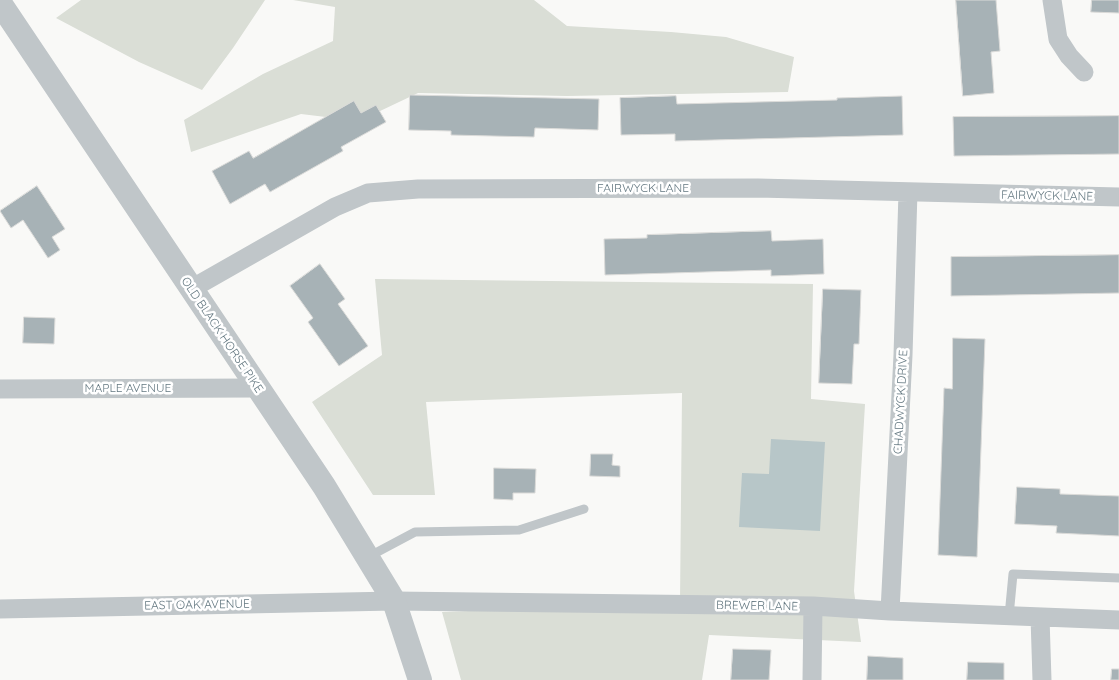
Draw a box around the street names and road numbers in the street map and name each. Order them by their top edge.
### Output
street label: FAIRWYCK LANE [597,181,689,195]
street label: FAIRWYCK LANE [1001,188,1093,204]
street label: OLD BLACK HORSE PIKE [178,274,266,396]
street label: CHADWYCK DRIVE [891,349,911,455]
street label: MAPLE AVENUE [85,381,171,395]
street label: EAST OAK AVENUE [144,597,250,613]
street label: BREWER LANE [716,598,798,614]

